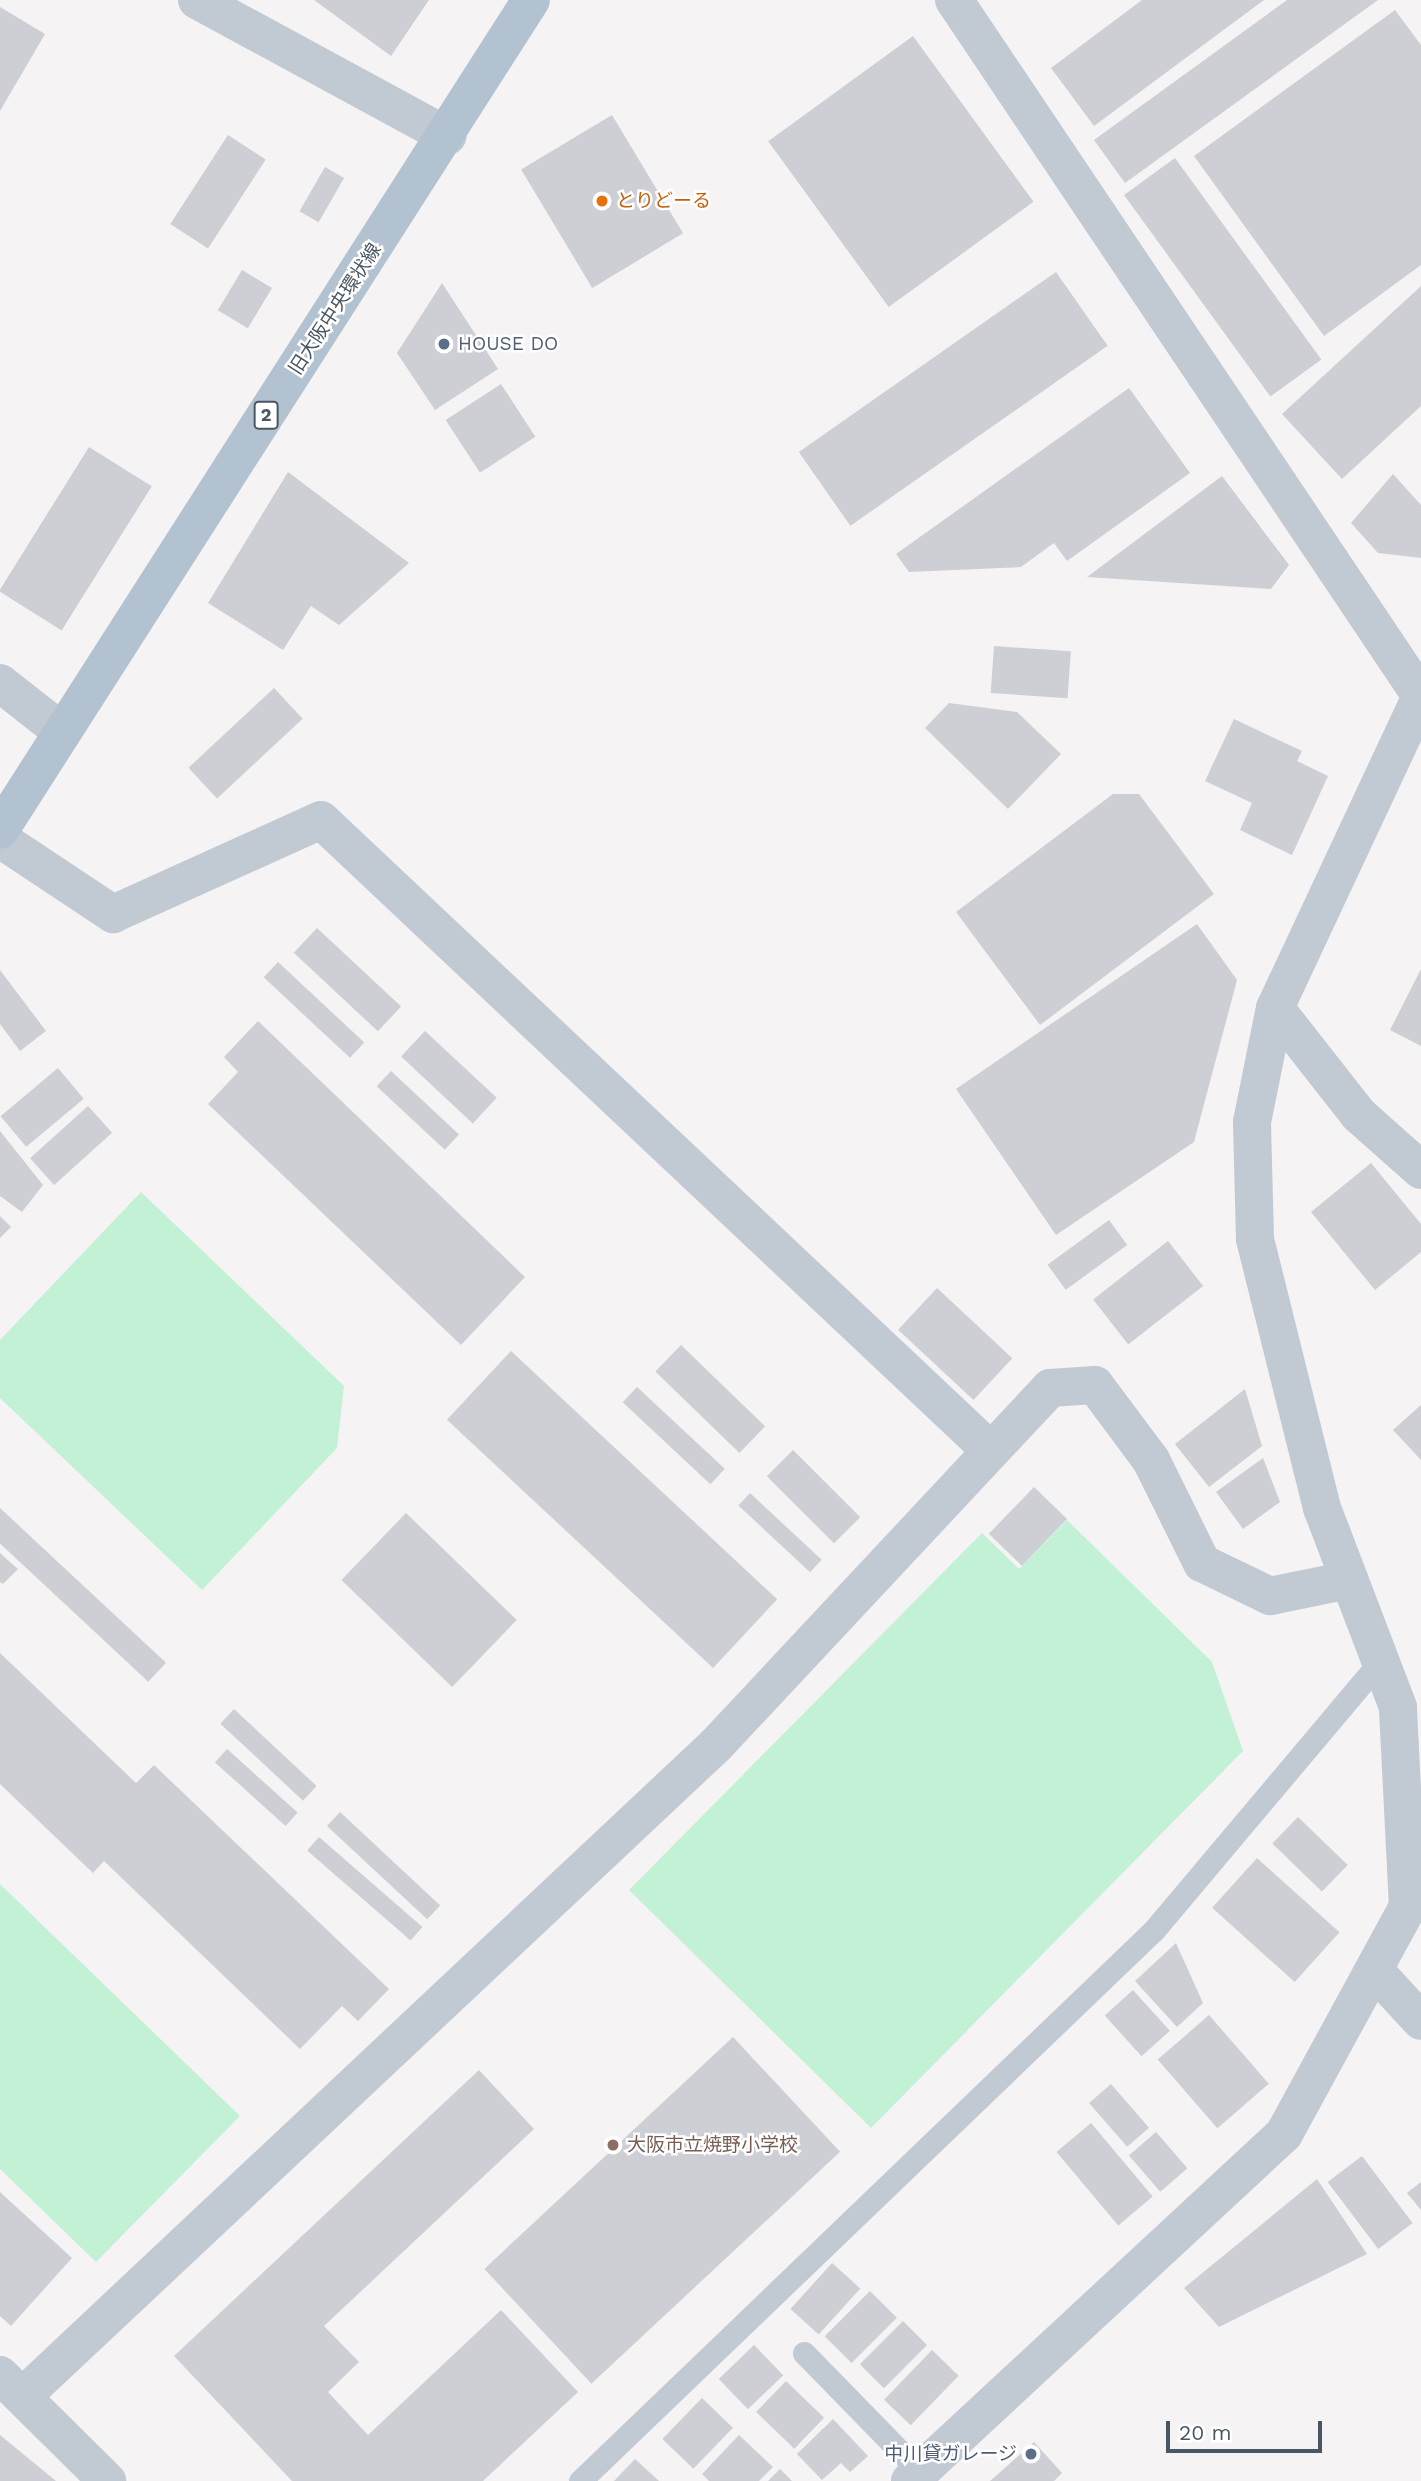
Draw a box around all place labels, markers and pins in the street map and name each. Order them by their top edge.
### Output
place label: とりどーる [616,190,711,212]
marker: とりどーる [594,193,610,209]
place label: HOUSE DO [458,333,558,355]
marker: HOUSE DO [436,336,452,352]
place label: 大阪市立焼野小学校 [627,2134,798,2156]
marker: 大阪市立焼野小学校 [605,2137,621,2153]
place label: 中川貸ガレージ [884,2443,1017,2465]
marker: 中川貸ガレージ [1023,2446,1039,2462]

